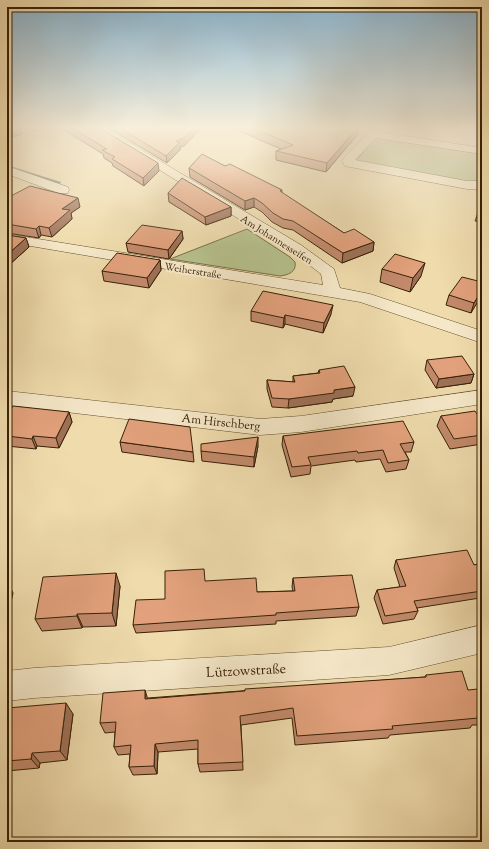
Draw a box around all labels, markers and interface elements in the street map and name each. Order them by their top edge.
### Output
street label: Am Johannesseifen [237,212,315,269]
street label: Weiherstraße [163,260,223,283]
street label: Am Hirschberg [181,410,261,436]
street label: Lützowstraße [206,660,287,684]

